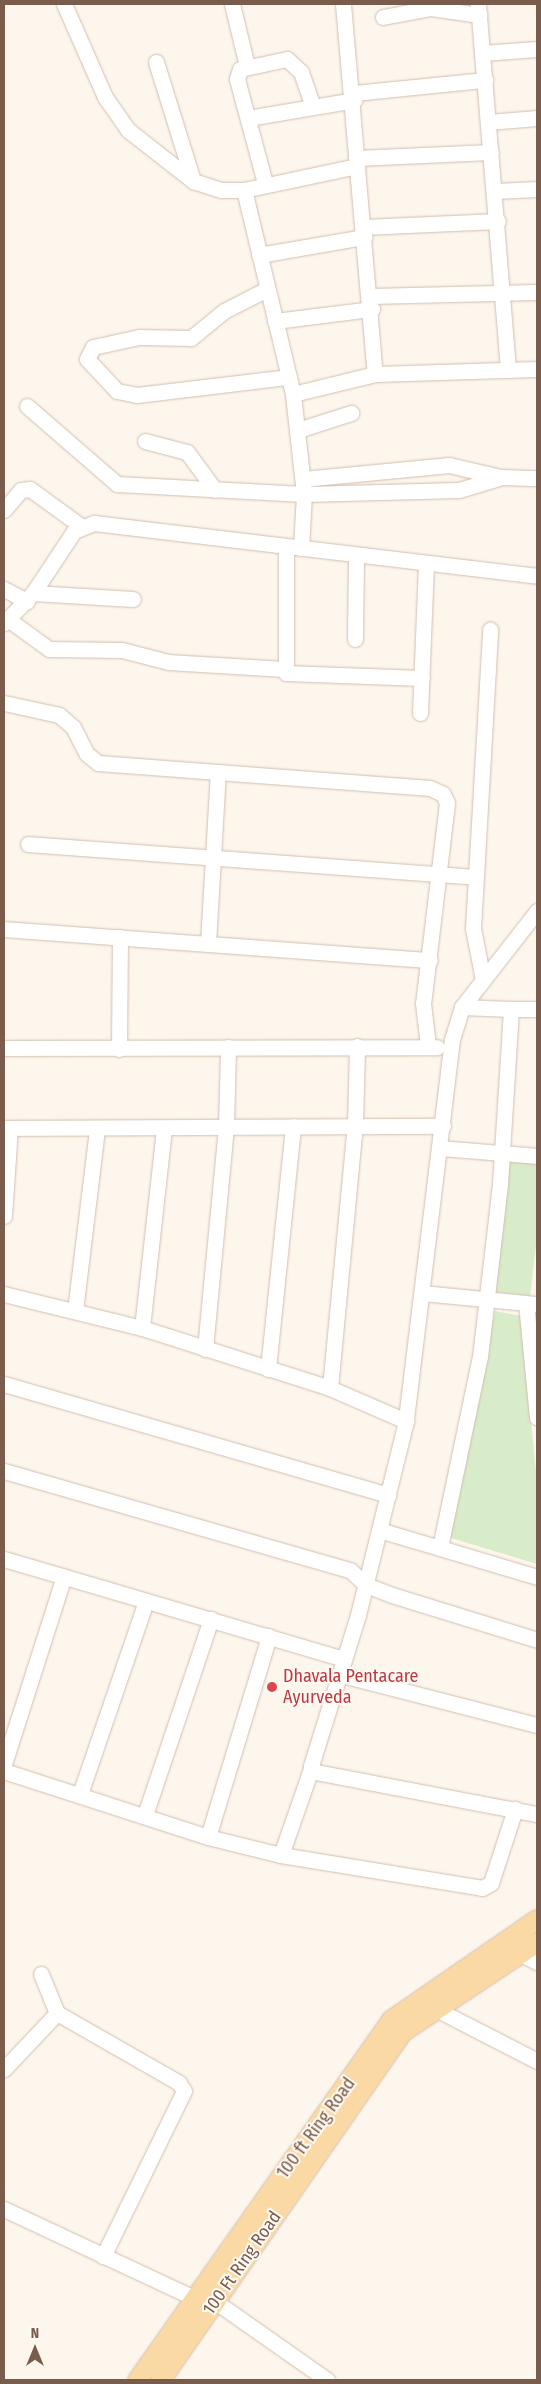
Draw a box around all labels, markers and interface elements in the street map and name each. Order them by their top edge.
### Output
place label: Dhavala Pentacare Ayurveda [283,1666,418,1708]
marker: Dhavala Pentacare Ayurveda [265,1680,279,1694]
street label: 100 ft Ring Road [272,2073,360,2183]
street label: 100 Ft Ring Road [198,2207,286,2319]
north arrow [10,2324,60,2374]
text: N [31,2325,39,2342]

